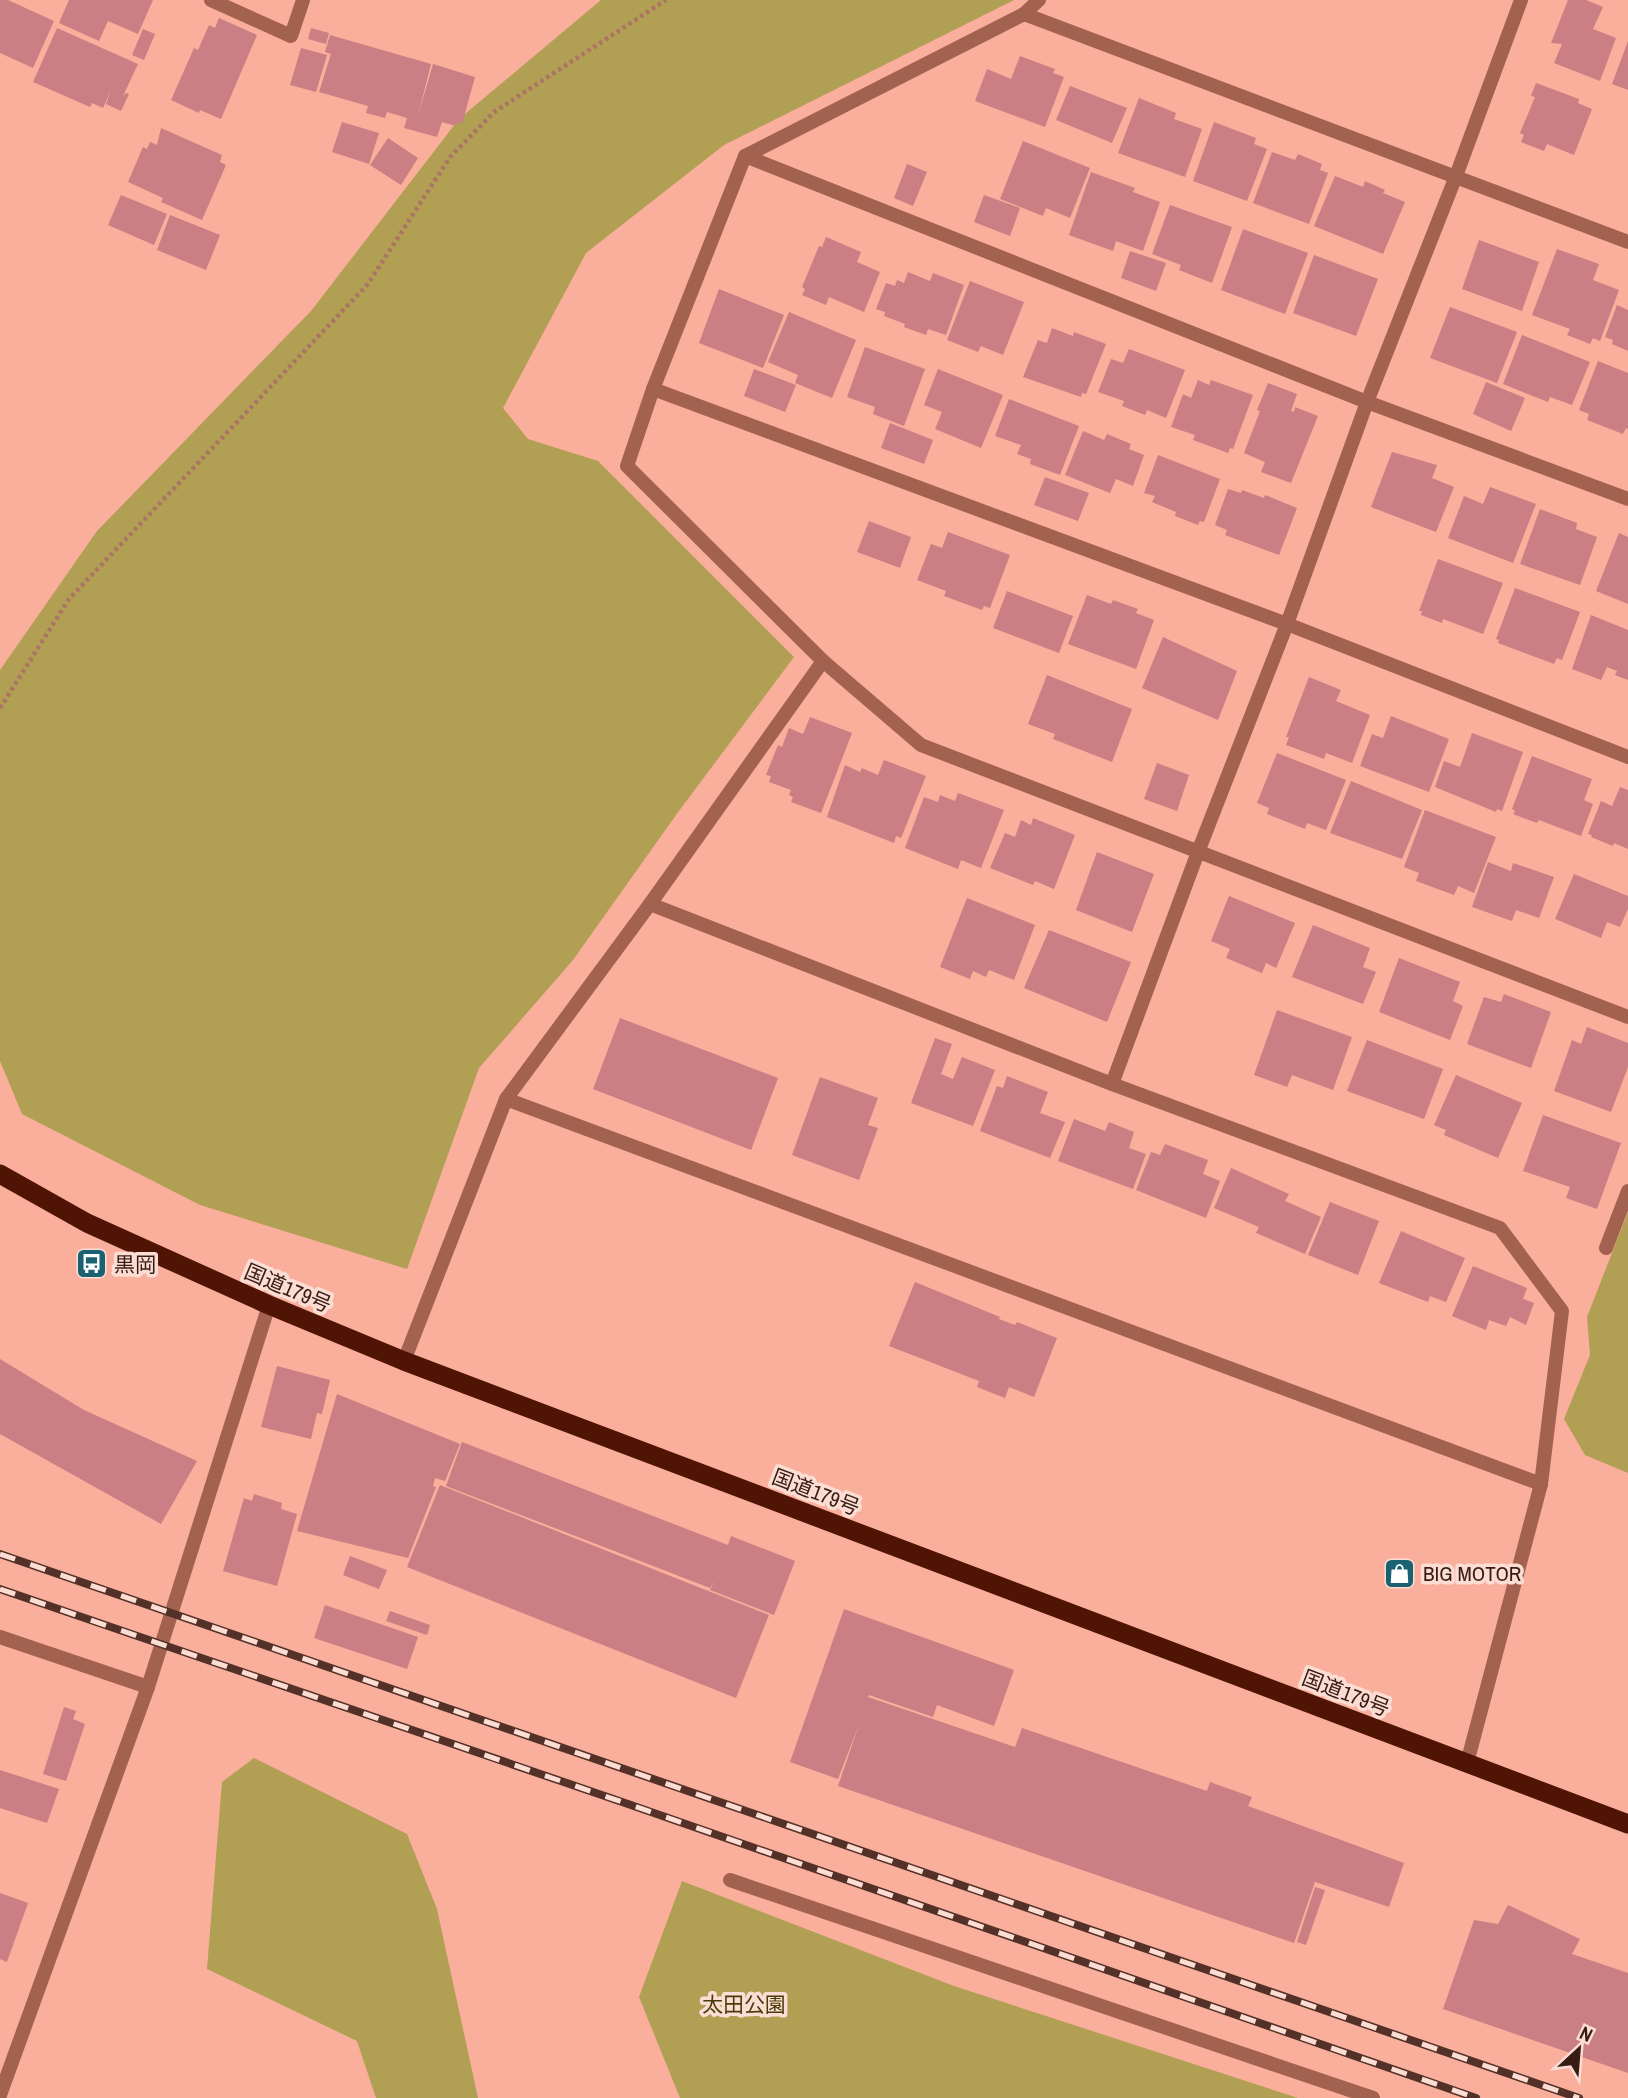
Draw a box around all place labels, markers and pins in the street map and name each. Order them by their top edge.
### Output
bus stop icon: 黒岡 [74,1247,108,1281]
place label: 黒岡 [114,1250,156,1279]
shop icon: BIG MOTOR [1383,1556,1417,1590]
place label: BIG MOTOR [1423,1559,1521,1588]

